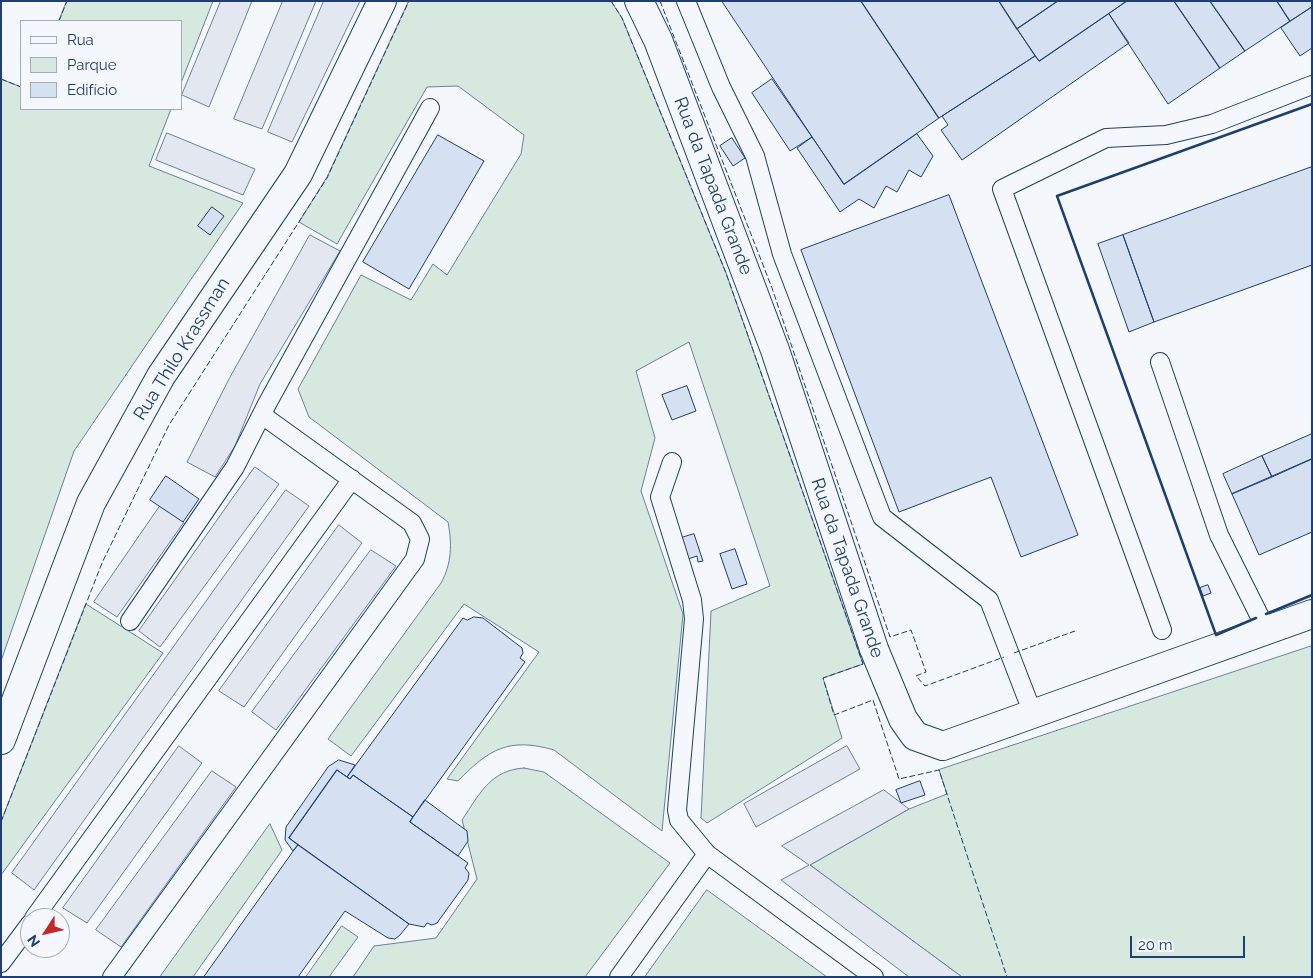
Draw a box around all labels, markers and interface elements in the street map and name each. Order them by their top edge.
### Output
legend [20,20,182,110]
text: Rua [67,31,94,49]
text: Parque [67,56,116,74]
text: Edifício [67,81,117,99]
street label: Rua da Tapada Grande [669,94,757,278]
street label: Rua Thilo Krassman [129,274,235,424]
street label: Rua da Tapada Grande [806,475,888,661]
north arrow [20,908,70,958]
scale bar [1133,926,1248,958]
text: N [24,932,43,950]
text: 20 m [1138,936,1173,954]

